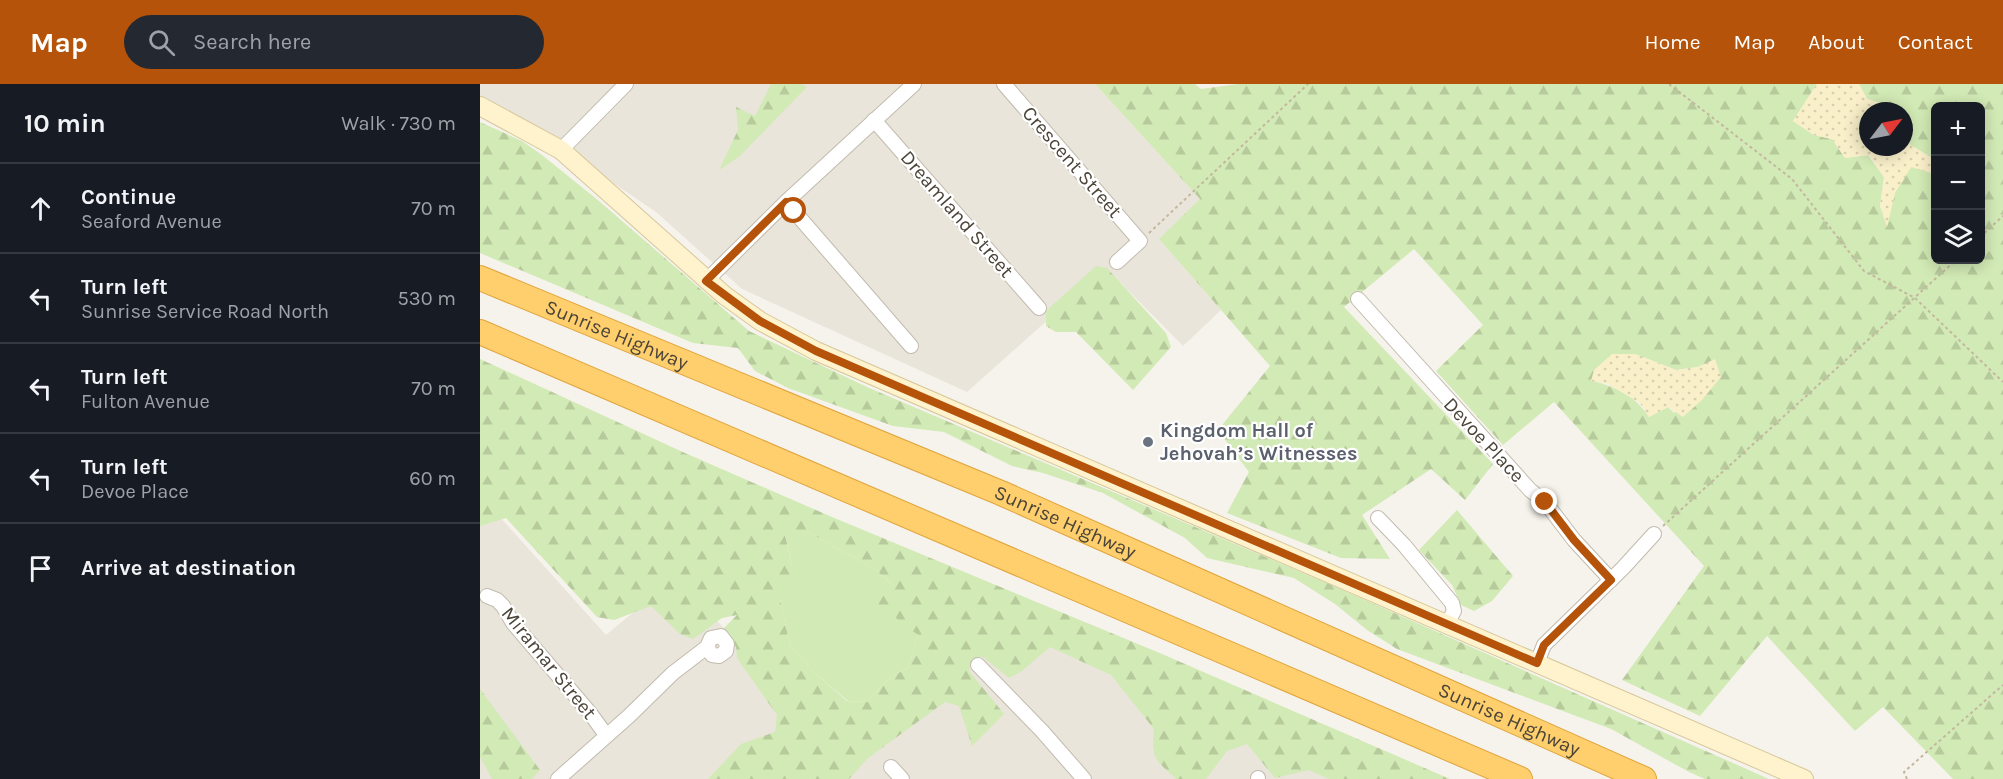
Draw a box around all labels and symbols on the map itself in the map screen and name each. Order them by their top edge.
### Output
street label: Crescent Street [1017,102,1127,223]
north arrow [1859,102,1913,156]
street label: Dreamland Street [896,146,1019,283]
route start [780,197,806,223]
street label: Sunrise Highway [542,295,692,374]
street label: Devoe Place [1439,393,1529,487]
place label: Kingdom Hall of Jehovah’s Witnesses [1160,419,1358,465]
marker: Kingdom Hall of Jehovah’s Witnesses [1141,435,1155,449]
street label: Sunrise Highway [991,480,1140,563]
route end [1531,488,1557,514]
street label: Miramar Street [497,602,602,724]
street label: Sunrise Highway [1435,678,1584,761]

